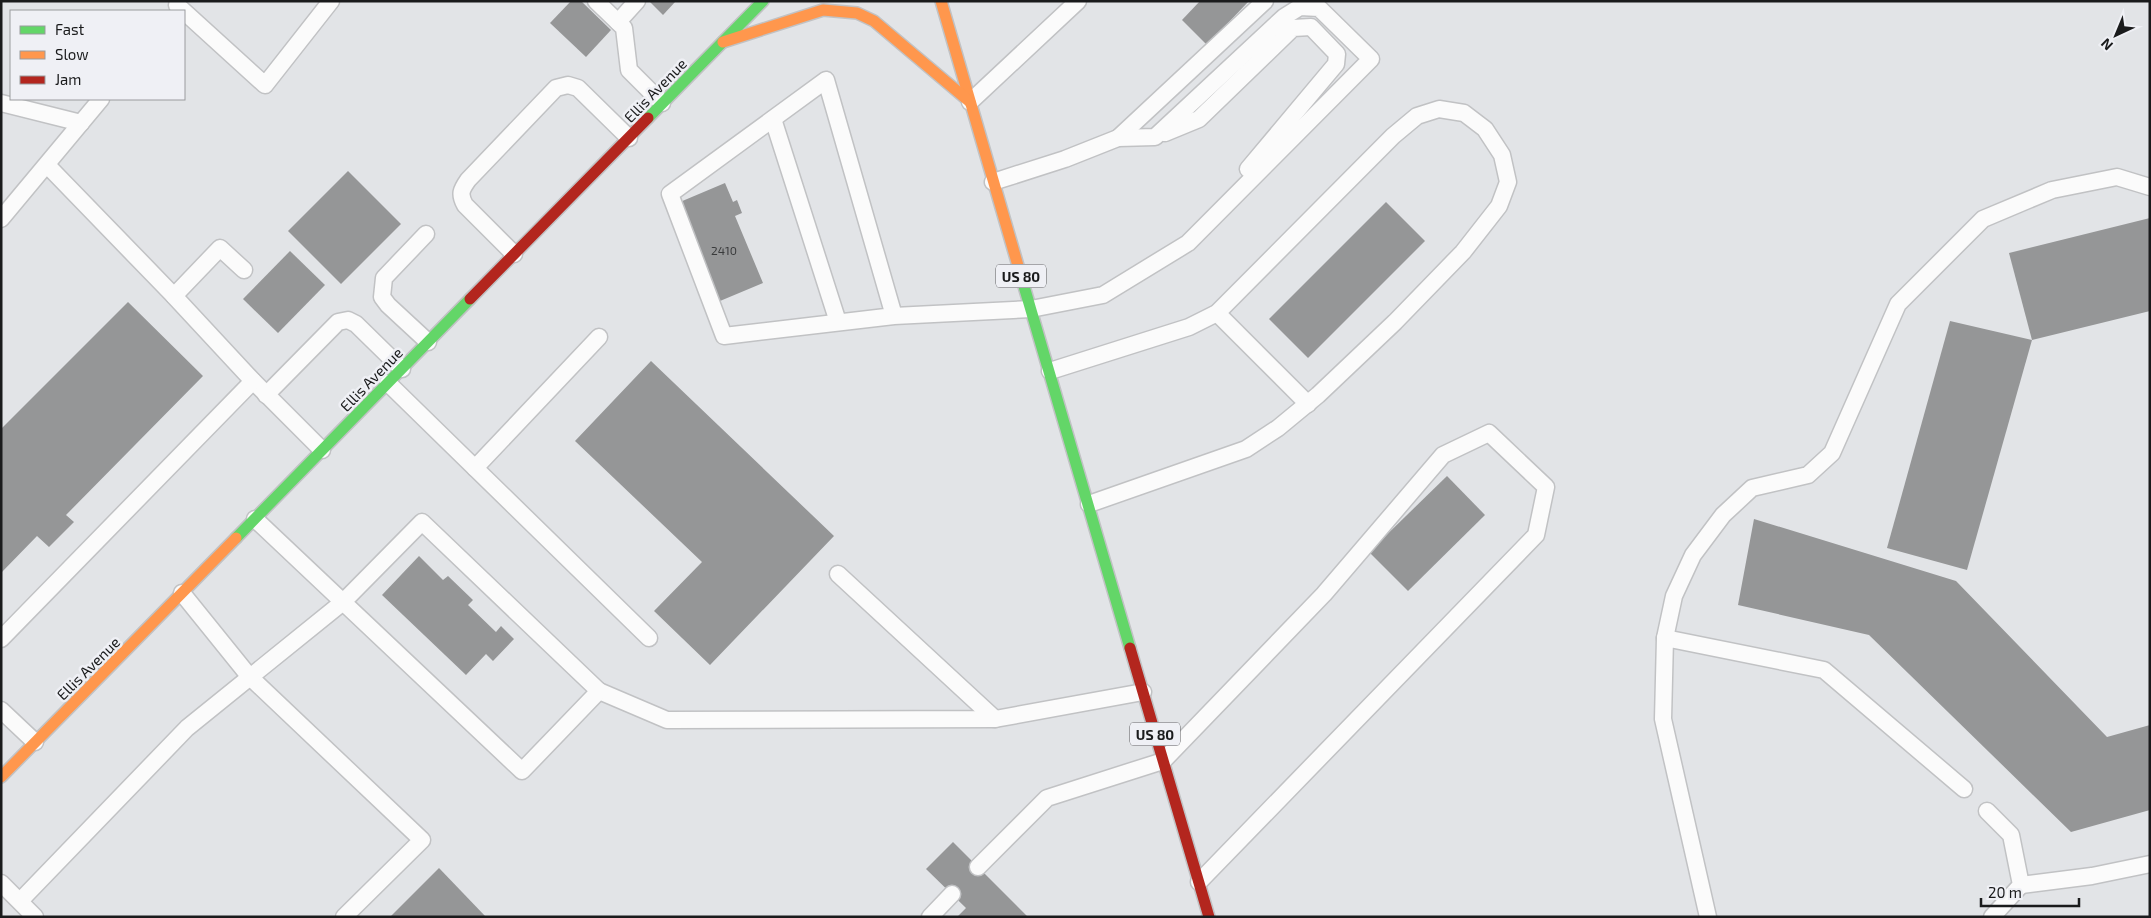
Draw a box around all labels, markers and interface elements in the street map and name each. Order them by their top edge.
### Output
legend [10,10,185,100]
north arrow [2091,10,2141,60]
text: Fast [55,20,85,38]
text: N [2097,35,2116,54]
text: Slow [55,45,89,63]
street label: Ellis Avenue [620,54,690,126]
text: Jam [55,70,81,88]
house number: 2410 [711,243,737,257]
road number: US 80 [996,264,1046,288]
street label: Ellis Avenue [336,343,406,415]
street label: Ellis Avenue [53,633,123,703]
road number: US 80 [1130,722,1180,746]
scale bar [1981,876,2078,908]
text: 20 m [1988,883,2022,901]

